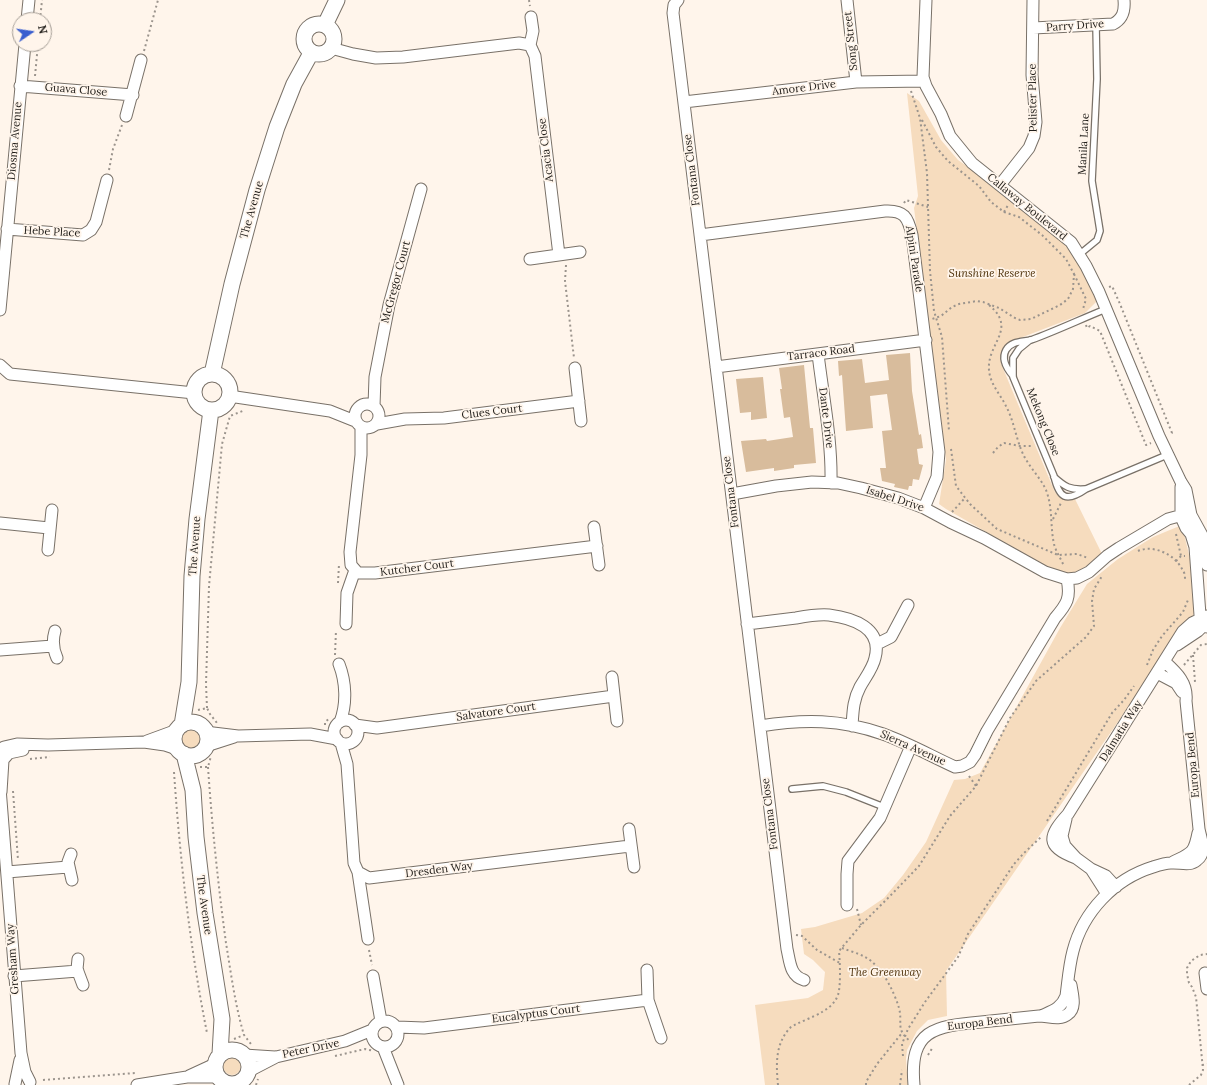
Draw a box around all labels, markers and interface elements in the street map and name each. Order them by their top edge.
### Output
street label: Song Street [841,11,861,71]
north arrow [12,12,52,52]
street label: Parry Drive [1046,17,1104,35]
text: N [35,24,50,35]
street label: Pelister Place [1026,64,1040,132]
street label: Amore Drive [771,78,837,98]
street label: Guava Close [44,81,108,99]
street label: Diosma Avenue [5,101,25,181]
street label: Manila Lane [1076,113,1092,175]
street label: Acacia Close [536,117,556,183]
street label: Fontana Close [681,133,703,207]
street label: Callaway Boulevard [984,171,1070,243]
street label: The Avenue [237,179,267,241]
street label: Hebe Place [23,224,81,240]
street label: Alpini Parade [902,225,926,293]
street label: McGregor Court [379,239,413,325]
park label: Sunshine Reserve [948,267,1036,281]
street label: Tarraco Road [786,342,856,364]
street label: Mekong Close [1023,386,1063,458]
street label: Dante Drive [816,387,836,449]
street label: Clues Court [461,402,523,422]
street label: Fontana Close [720,455,742,529]
street label: Isabel Drive [864,483,926,515]
street label: The Avenue [186,516,204,576]
street label: Kutcher Court [379,557,455,579]
street label: Dalmatia Way [1097,698,1145,764]
street label: Salvatore Court [456,700,536,724]
street label: Sierra Avenue [878,728,948,768]
street label: Europa Bend [1184,732,1202,798]
street label: Fontana Close [759,777,781,851]
street label: Dresden Way [404,859,474,881]
street label: The Avenue [193,874,215,936]
street label: Gresham Way [4,923,22,995]
park label: The Greenway [849,966,921,980]
street label: Eucalyptus Court [491,1002,581,1026]
street label: Europa Bend [947,1012,1013,1034]
street label: Peter Drive [281,1037,341,1061]

